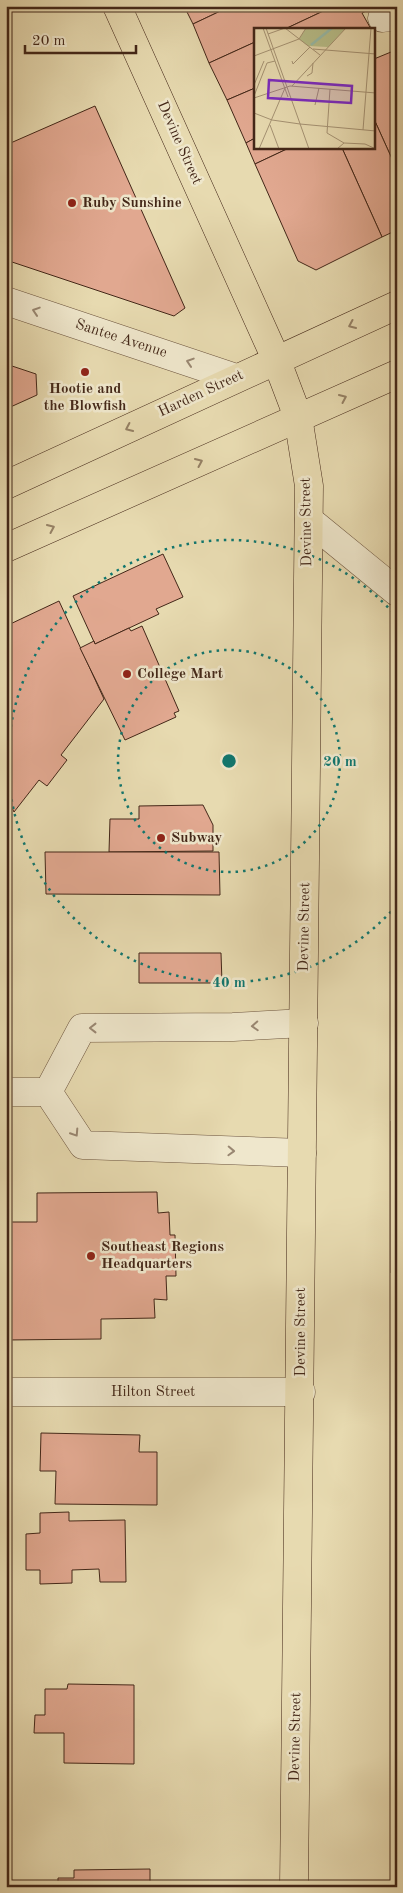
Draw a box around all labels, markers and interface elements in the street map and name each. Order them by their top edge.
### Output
scale bar [25,22,136,54]
inset map [254,28,376,149]
text: 20 m [32,34,66,49]
street label: Devine Street [154,99,204,187]
place label: Ruby Sunshine [82,196,182,211]
marker: Ruby Sunshine [66,197,78,209]
one-way arrow [32,307,41,317]
street label: Santee Avenue [73,317,169,361]
one-way arrow [348,319,357,329]
one-way arrow [187,358,195,368]
marker: Hootie and the Blowfish [79,366,91,378]
street label: Harden Street [156,368,246,420]
place label: Hootie and the Blowfish [44,382,126,414]
one-way arrow [338,393,347,404]
one-way arrow [125,421,134,432]
one-way arrow [194,457,203,468]
street label: Devine Street [299,477,315,567]
one-way arrow [46,523,55,534]
place label: College Mart [137,667,224,682]
marker: College Mart [121,668,133,680]
centre of rings [220,752,238,770]
text: 20 m [323,755,357,770]
place label: Subway [171,831,222,846]
marker: Subway [155,832,167,844]
street label: Devine Street [297,882,313,972]
text: 40 m [212,976,246,991]
one-way arrow [251,1020,259,1031]
one-way arrow [88,1023,96,1033]
one-way arrow [69,1127,78,1137]
one-way arrow [228,1146,235,1156]
place label: Southeast Regions Headquarters [101,1240,224,1272]
marker: Southeast Regions Headquarters [85,1250,97,1262]
street label: Devine Street [294,1287,309,1377]
street label: Hilton Street [111,1385,195,1400]
street label: Devine Street [288,1692,304,1782]

